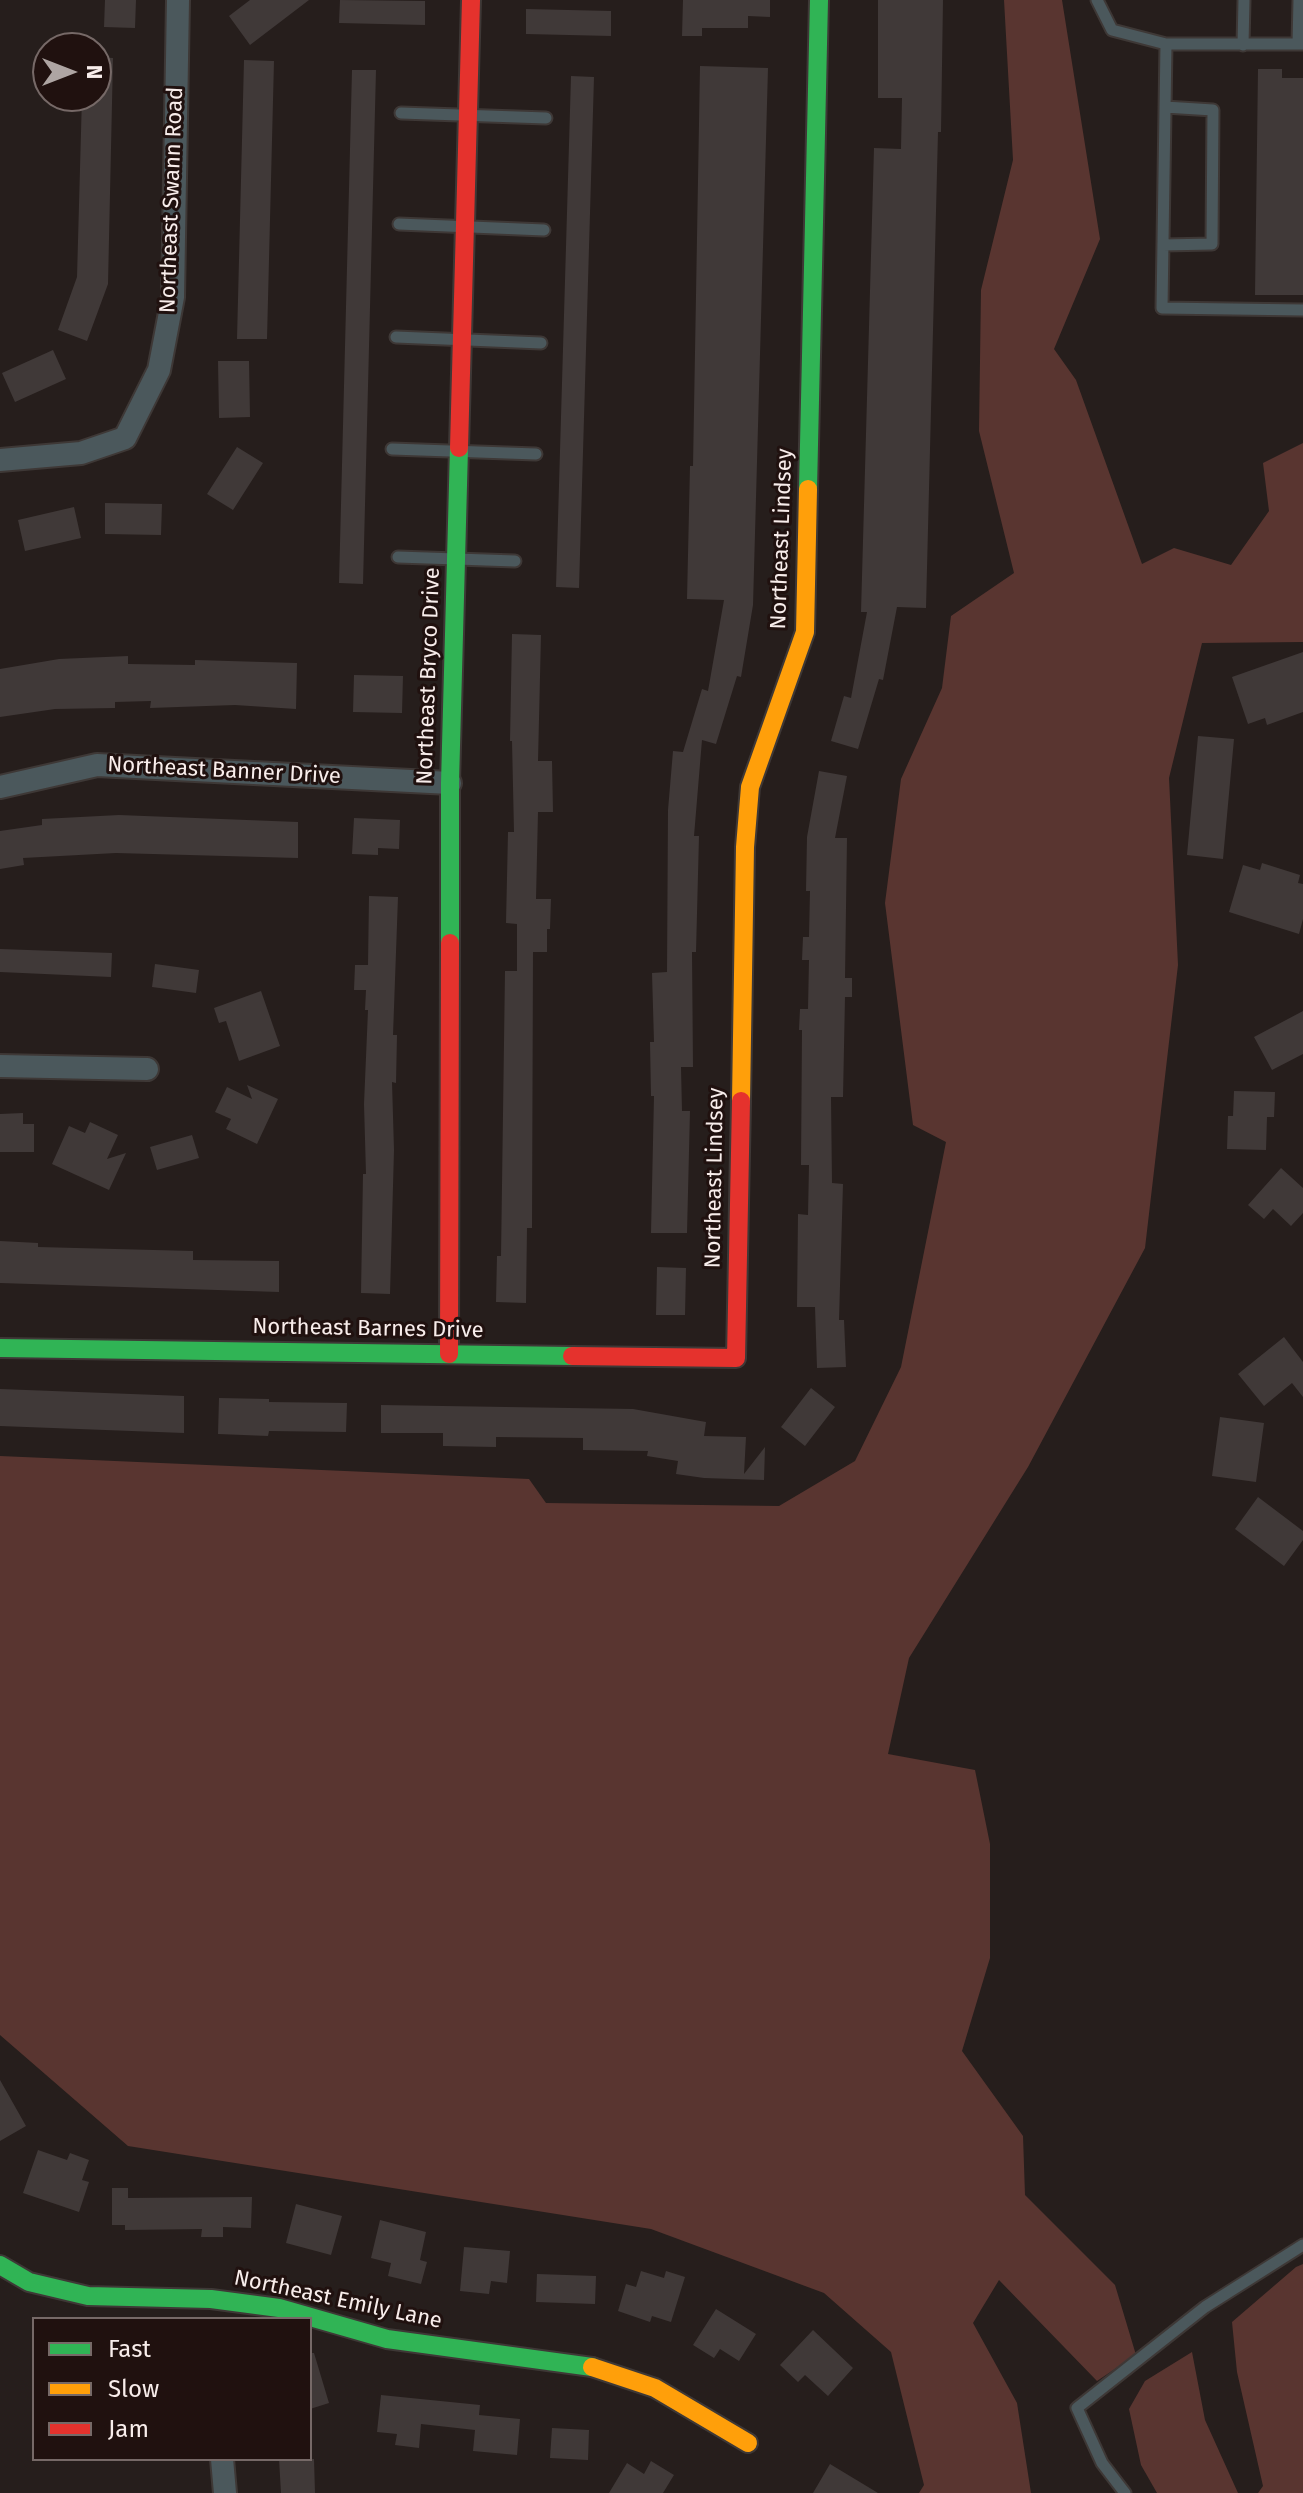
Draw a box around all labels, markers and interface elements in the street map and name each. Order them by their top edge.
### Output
north arrow [32,32,112,112]
text: N [81,65,108,79]
street label: Northeast Swann Road [155,86,189,314]
street label: Northeast Lindsey [766,448,798,630]
street label: Northeast Bryco Drive [412,567,446,785]
street label: Northeast Banner Drive [107,752,341,790]
street label: Northeast Lindsey [700,1087,730,1269]
street label: Northeast Barnes Drive [252,1314,484,1344]
street label: Northeast Emily Lane [232,2265,444,2335]
legend [32,2317,312,2461]
text: Fast [108,2335,151,2363]
text: Slow [108,2375,159,2403]
text: Jam [108,2415,149,2443]

